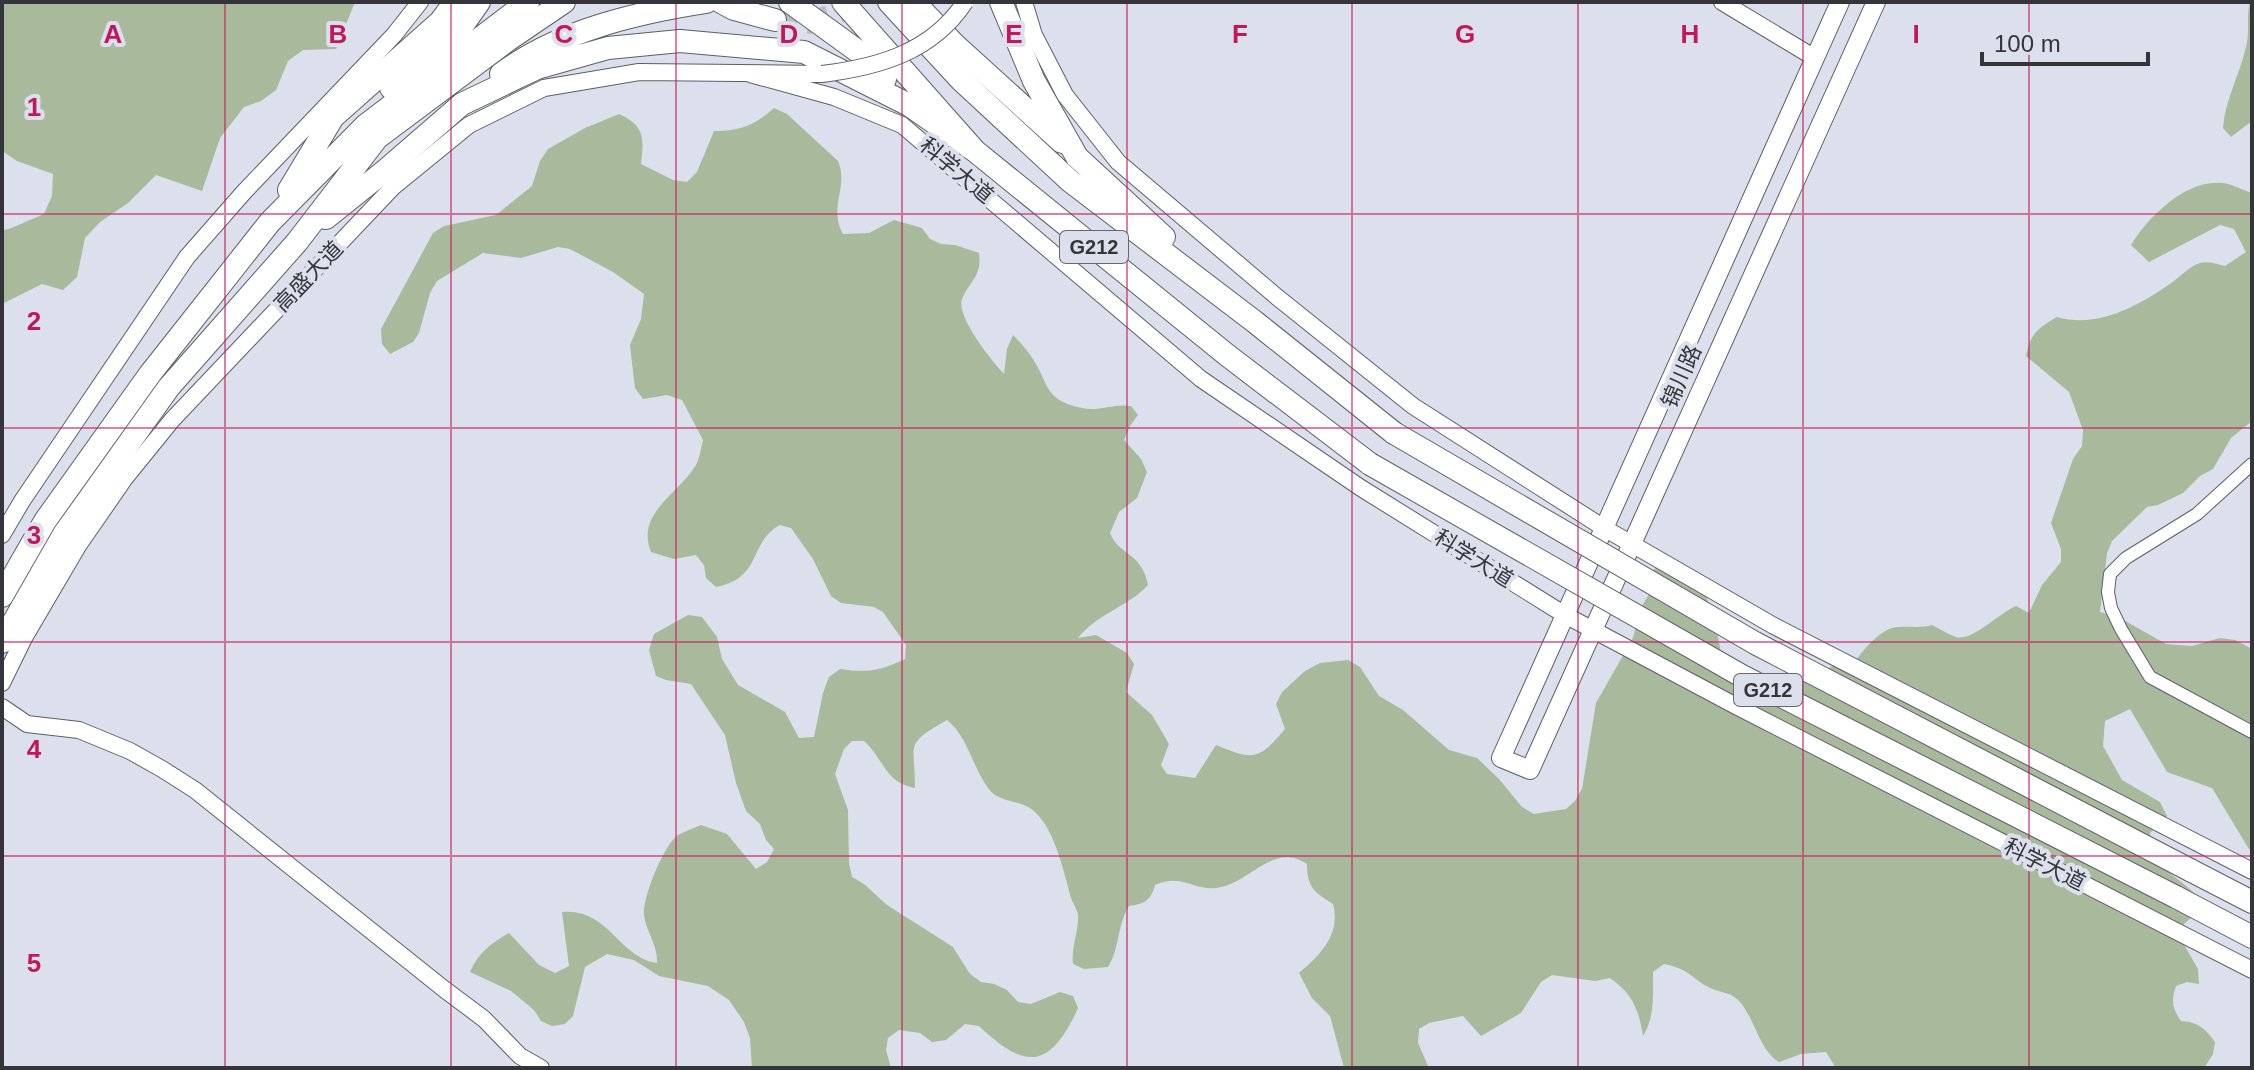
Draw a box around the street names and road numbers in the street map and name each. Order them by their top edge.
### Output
street label: 科学大道 [915,133,998,208]
road number: G212 [1060,231,1128,263]
street label: 高盛大道 [269,236,348,317]
street label: 锦川路 [1657,341,1706,411]
street label: 科学大道 [1430,525,1518,592]
road number: G212 [1734,674,1802,706]
street label: 科学大道 [2000,833,2090,896]

